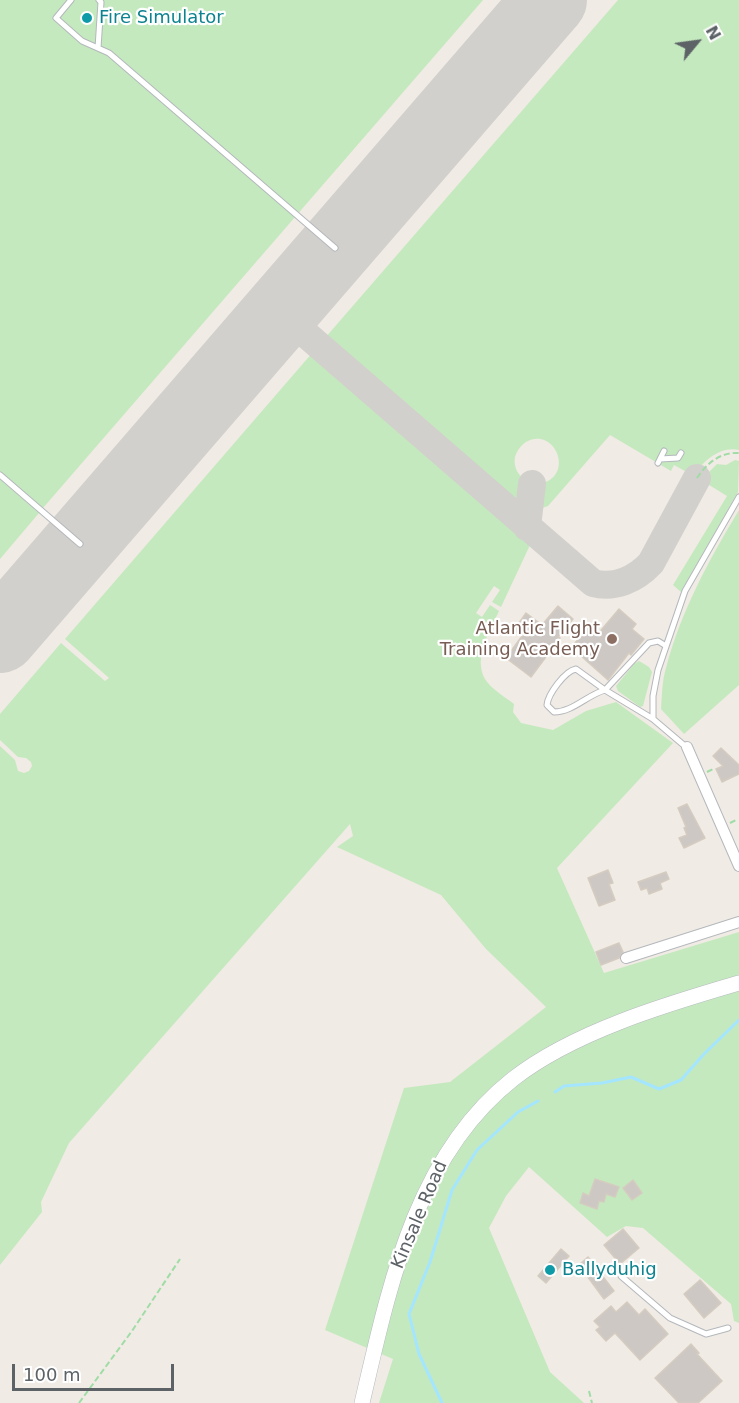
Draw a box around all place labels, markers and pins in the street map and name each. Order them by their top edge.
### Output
place label: Fire Simulator [99,7,224,29]
marker: Fire Simulator [80,11,94,25]
place label: Atlantic Flight Training Academy [440,618,600,660]
marker: Atlantic Flight Training Academy [605,632,619,646]
place label: Ballyduhig [562,1259,657,1281]
marker: Ballyduhig [543,1263,557,1277]

